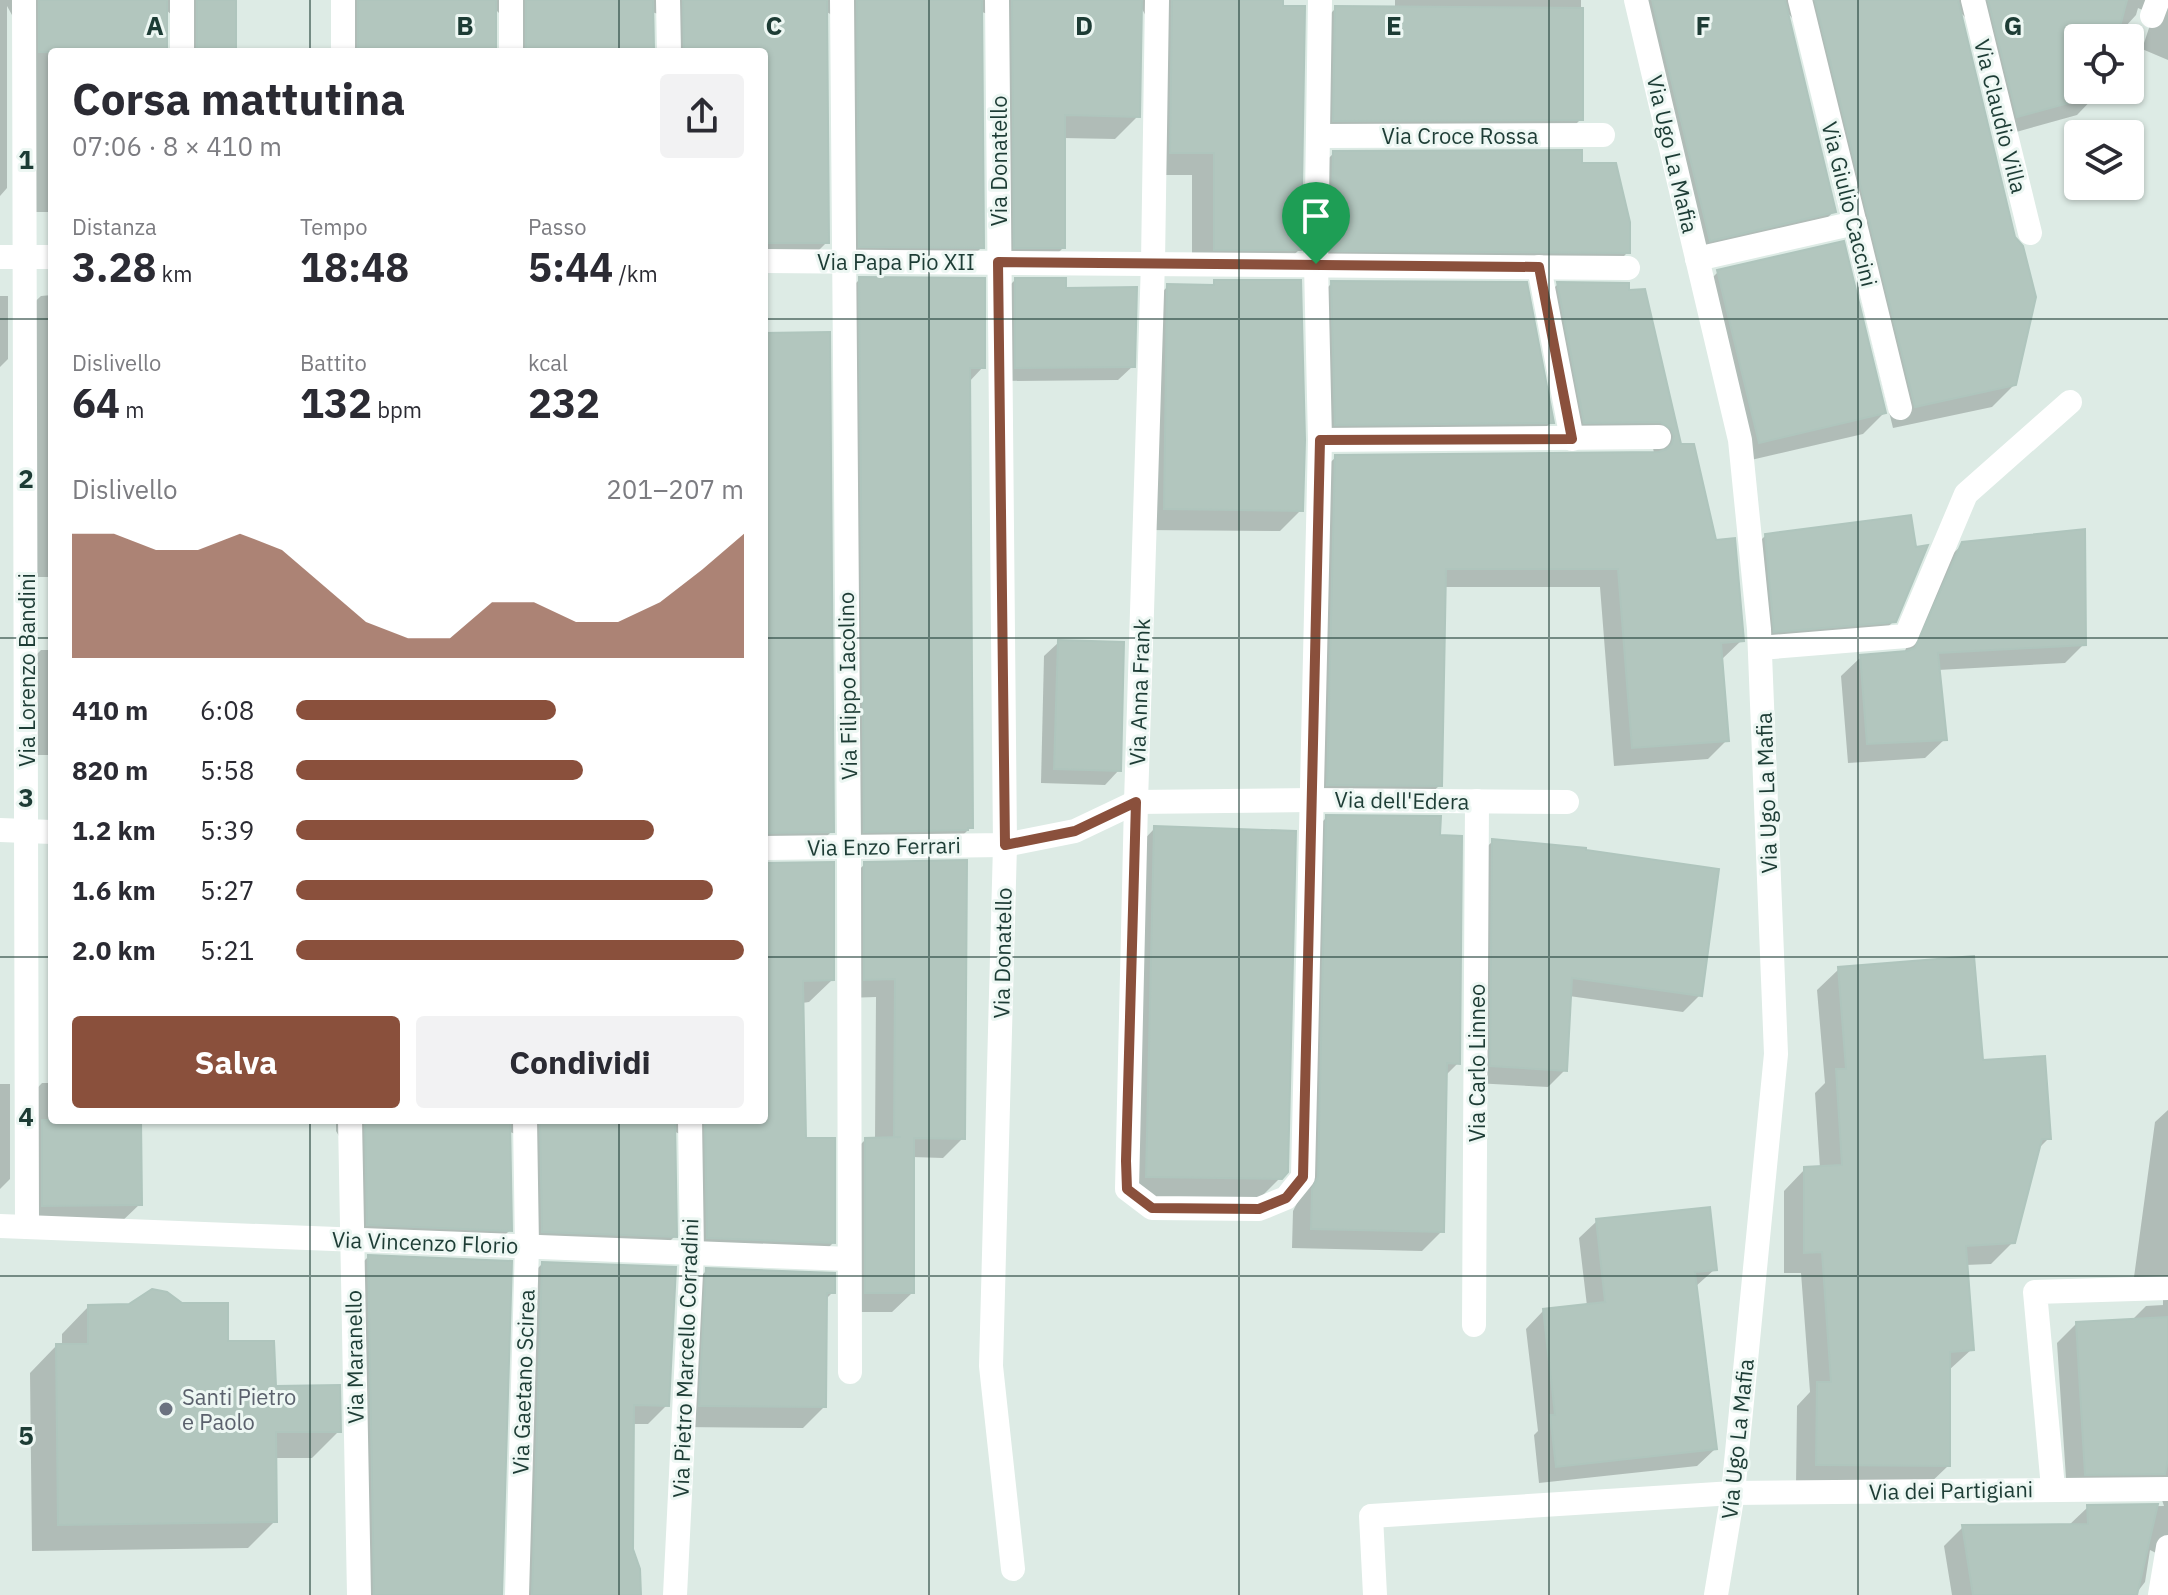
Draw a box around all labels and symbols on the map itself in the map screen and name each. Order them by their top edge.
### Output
text: A [146,8,164,42]
text: B [456,8,474,42]
text: C [766,8,783,42]
text: D [1075,8,1093,42]
text: E [1386,8,1402,42]
text: F [1695,8,1711,42]
text: G [2004,8,2022,42]
street label: Via Claudio Villa [1968,36,2034,196]
street label: Via Ugo La Mafia [1641,72,1705,236]
street label: Via Donatello [984,95,1013,227]
street label: Via Giulio Caccini [1815,118,1885,290]
street label: Via Croce Rossa [1381,121,1539,150]
text: 1 [18,142,34,176]
pin [1282,182,1350,264]
street label: Via Papa Pio XII [817,247,975,276]
text: 2 [18,461,34,495]
street label: Via Lorenzo Bandini [12,573,41,767]
street label: Via Filippo Iacolino [831,592,863,780]
street label: Via Anna Frank [1122,617,1156,766]
street label: Via Ugo La Mafia [1749,712,1783,874]
text: 3 [18,780,34,814]
street label: Via dell'Edera [1334,784,1470,816]
street label: Via Enzo Ferrari [807,830,961,862]
street label: Via Donatello [986,887,1018,1019]
street label: Via Carlo Linneo [1462,984,1491,1142]
text: 4 [18,1099,34,1133]
street label: Via Pietro Marcello Corradini [666,1218,704,1498]
street label: Via Vincenzo Florio [331,1224,519,1260]
street label: Via Gaetano Scirea [505,1289,541,1475]
street label: Via Maranello [338,1290,370,1424]
street label: Via Ugo La Mafia [1714,1357,1760,1521]
place label: Santi Pietro e Paolo [182,1382,296,1436]
marker: Santi Pietro e Paolo [157,1400,175,1418]
text: 5 [18,1418,34,1452]
street label: Via dei Partigiani [1869,1474,2033,1506]

